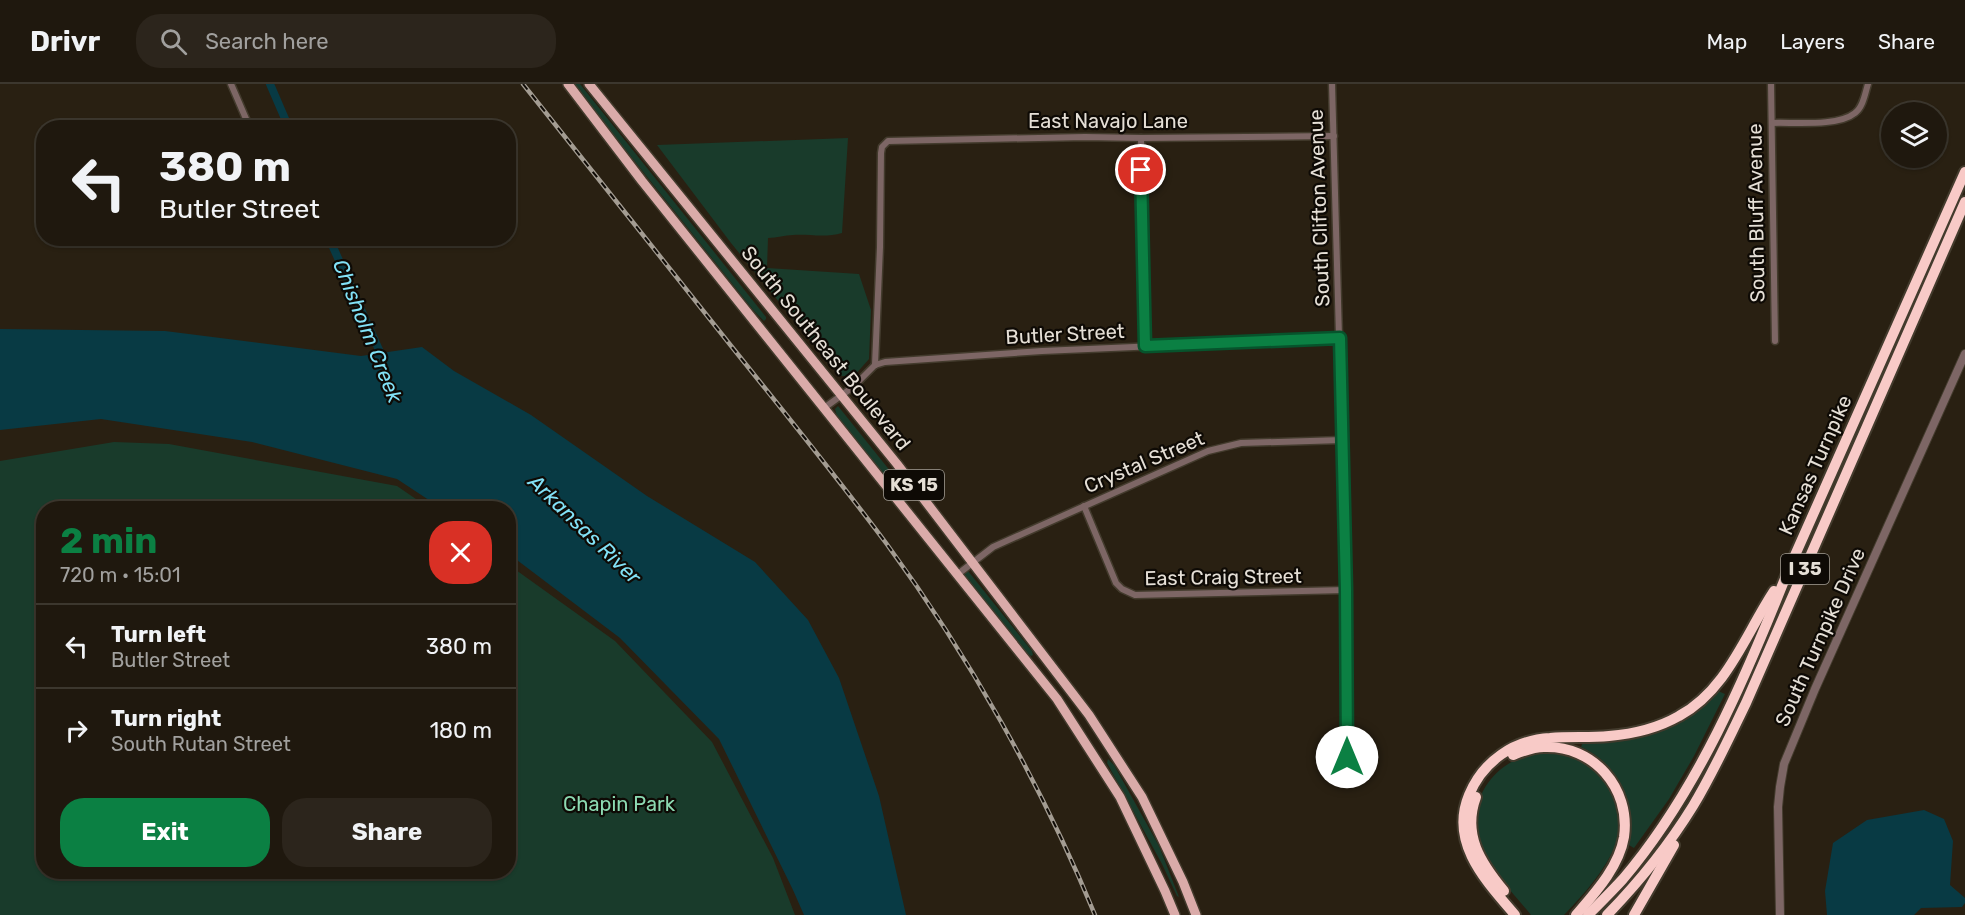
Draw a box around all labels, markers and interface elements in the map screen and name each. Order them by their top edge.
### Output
search box [136,14,556,68]
text: Drivr [30,25,100,58]
icon: search [157,25,190,58]
text: Search here [205,28,329,55]
text: Map [1706,29,1747,54]
text: Layers [1780,29,1845,54]
text: Share [1878,29,1935,54]
map controls [1881,102,1947,168]
button: layers [1881,102,1947,168]
street label: East Navajo Lane [1028,109,1188,133]
street label: South Clifton Avenue [1304,109,1334,307]
street label: South Bluff Avenue [1742,123,1770,303]
text: 380 m [159,142,291,192]
icon: left [60,144,138,222]
pin [1115,144,1166,195]
icon: arrive [1124,153,1157,186]
text: Butler Street [159,193,320,225]
street label: South Southeast Boulevard [736,241,916,455]
water label: Chisholm Creek [328,256,409,407]
street label: Butler Street [1005,319,1125,349]
street label: Kansas Turnpike [1773,391,1857,539]
street label: Crystal Street [1080,426,1208,498]
water label: Arkansas River [523,468,647,590]
road number: KS 15 [884,470,944,500]
text: 2 min [60,519,158,562]
button: close [429,521,492,584]
street label: South Turnpike Drive [1770,544,1870,730]
road number: I 35 [1781,554,1829,584]
text: 720 m · 15:01 [60,563,181,587]
street label: East Craig Street [1144,564,1302,590]
text: Turn left [111,621,206,648]
icon: left [60,630,93,663]
text: 380 m [426,633,492,660]
text: Butler Street [111,648,230,672]
text: Turn right [111,705,221,732]
icon: right [60,714,93,747]
text: 180 m [430,717,492,744]
position arrow [1315,725,1379,789]
text: South Rutan Street [111,732,291,756]
park label: Chapin Park [563,792,676,816]
button: Exit [60,798,270,867]
button: Share [282,798,492,867]

